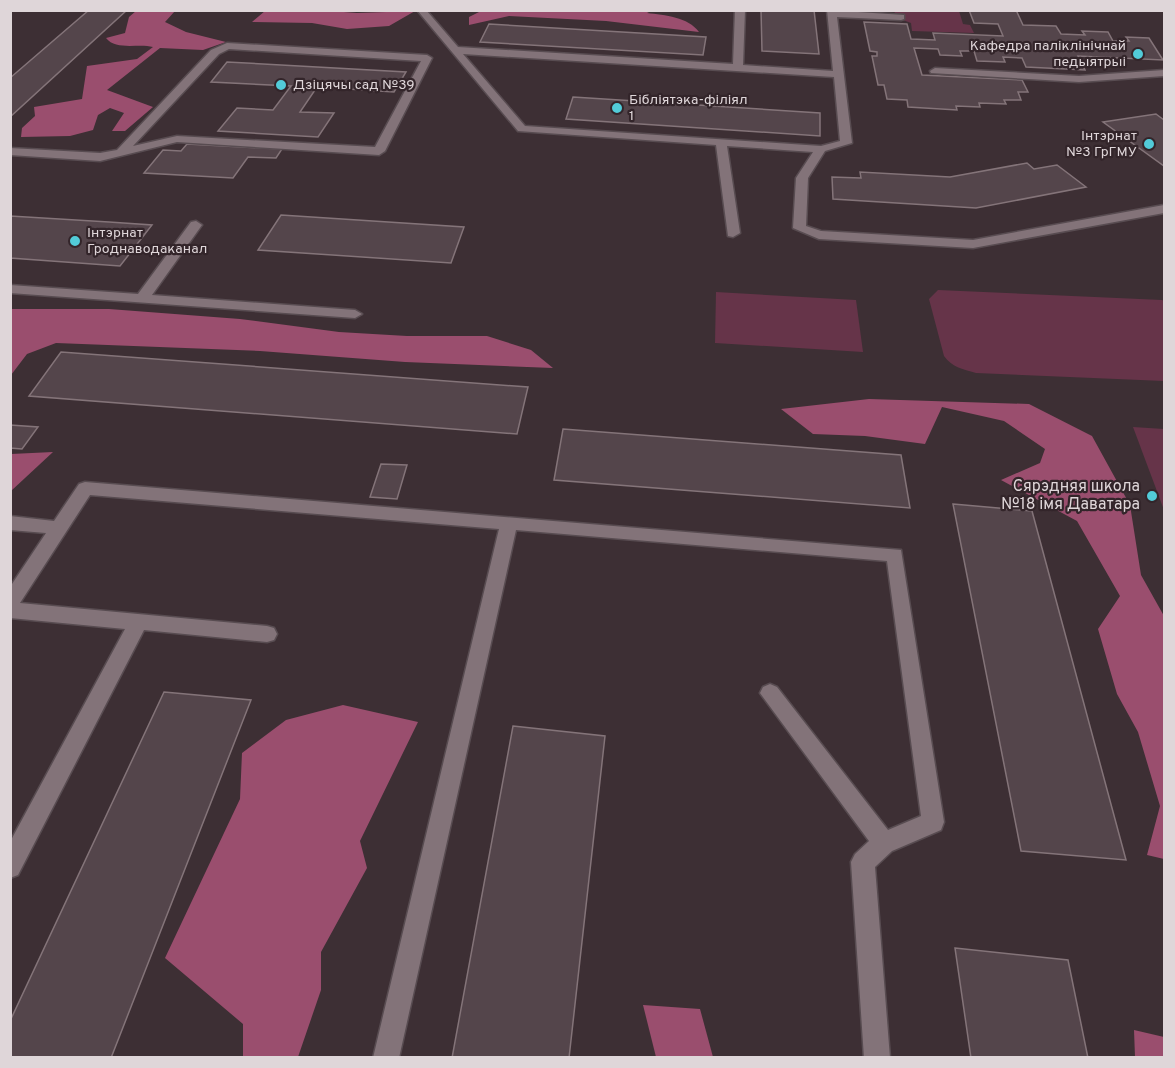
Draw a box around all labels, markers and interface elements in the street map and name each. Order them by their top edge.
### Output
place label: Кафедра паліклінічнай педыятрыі [970,38,1126,71]
marker: Кафедра паліклінічнай педыятрыі [1131,47,1145,61]
place label: Дзіцячы сад №39 [293,77,415,94]
marker: Дзіцячы сад №39 [274,78,288,92]
place label: Бібліятэка-філіял 1 [629,92,748,125]
marker: Бібліятэка-філіял 1 [610,101,624,115]
place label: Інтэрнат №3 ГрГМУ [1066,128,1137,161]
marker: Інтэрнат №3 ГрГМУ [1142,137,1156,151]
place label: Інтэрнат Гроднаводаканал [87,225,207,258]
marker: Інтэрнат Гроднаводаканал [68,234,82,248]
place label: Сярэдняя школа №18 імя Даватара [1001,477,1140,515]
marker: Сярэдняя школа №18 імя Даватара [1145,489,1159,503]

